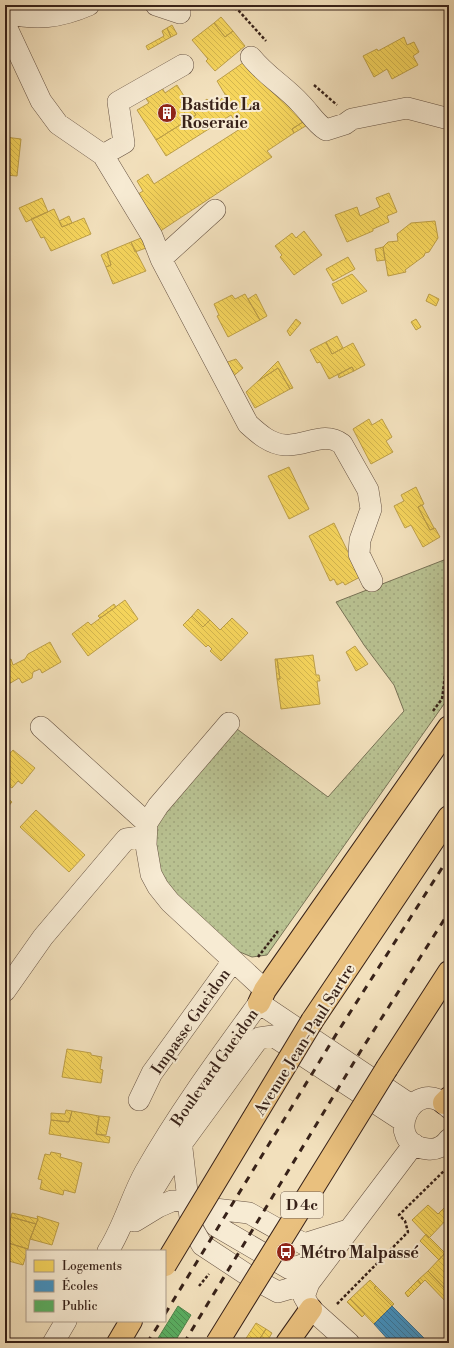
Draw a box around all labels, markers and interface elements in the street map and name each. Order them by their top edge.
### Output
place label: Bastide La Roseraie [181,95,261,133]
building icon: Bastide La Roseraie [156,102,178,124]
street label: Avenue Jean-Paul Sartre [249,960,360,1120]
street label: Impasse Gueidon [147,964,235,1078]
street label: Boulevard Gueidon [166,1004,263,1131]
road number: D 4c [281,1192,323,1218]
bus stop icon: Métro Malpassé [275,1241,297,1263]
place label: Métro Malpassé [300,1243,419,1263]
legend [26,1250,166,1322]
text: Logements [62,1259,122,1274]
text: Écoles [62,1277,98,1294]
text: Public [62,1299,98,1314]

